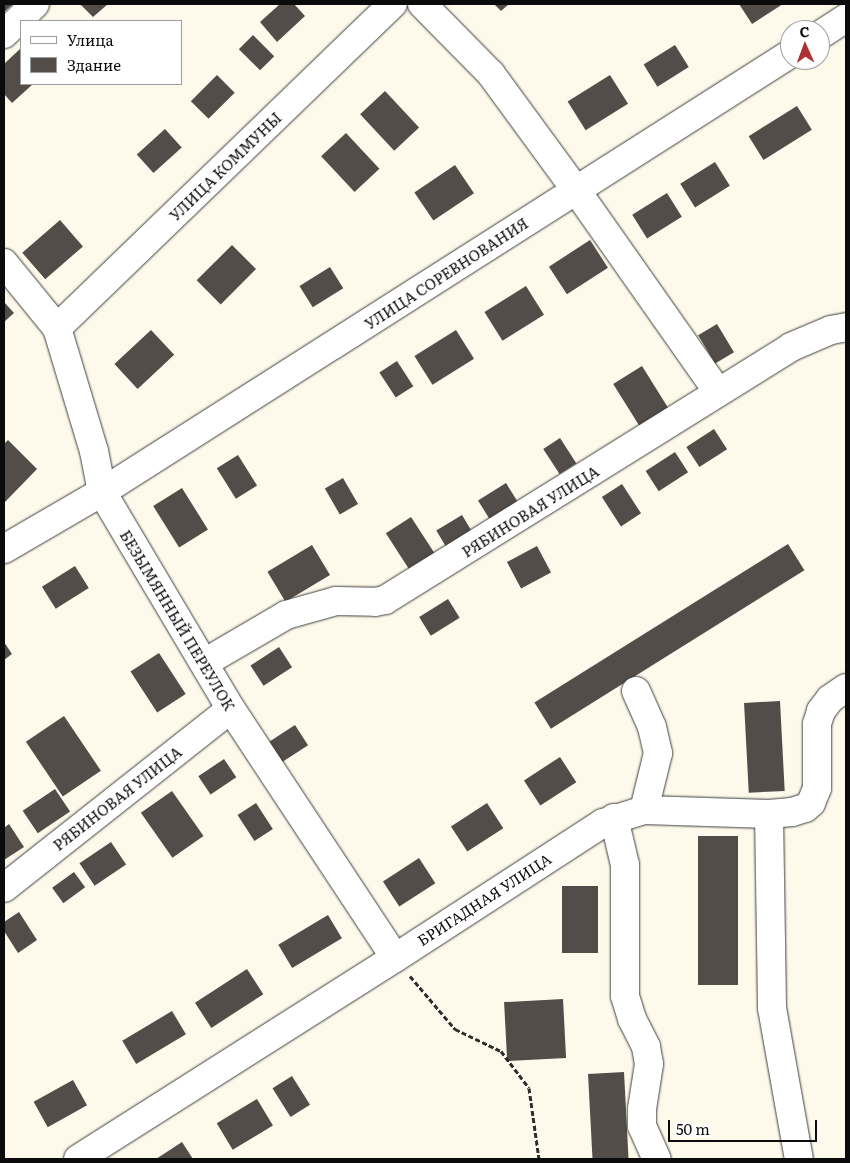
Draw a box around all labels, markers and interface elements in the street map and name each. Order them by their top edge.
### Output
legend [20,20,182,85]
north arrow [780,20,830,70]
text: С [799,21,810,41]
text: Улица [67,28,114,51]
text: Здание [67,53,121,76]
street label: УЛИЦА КОММУНЫ [165,108,285,224]
street label: УЛИЦА СОРЕВНОВАНИЯ [361,213,531,333]
street label: РЯБИНОВАЯ УЛИЦА [458,462,602,560]
street label: БЕЗЫМЯННЫЙ ПЕРЕУЛОК [117,526,239,714]
street label: РЯБИНОВАЯ УЛИЦА [49,742,185,854]
street label: БРИГАДНАЯ УЛИЦА [414,849,554,949]
scale bar [670,1110,819,1142]
text: 50 m [676,1117,710,1140]

